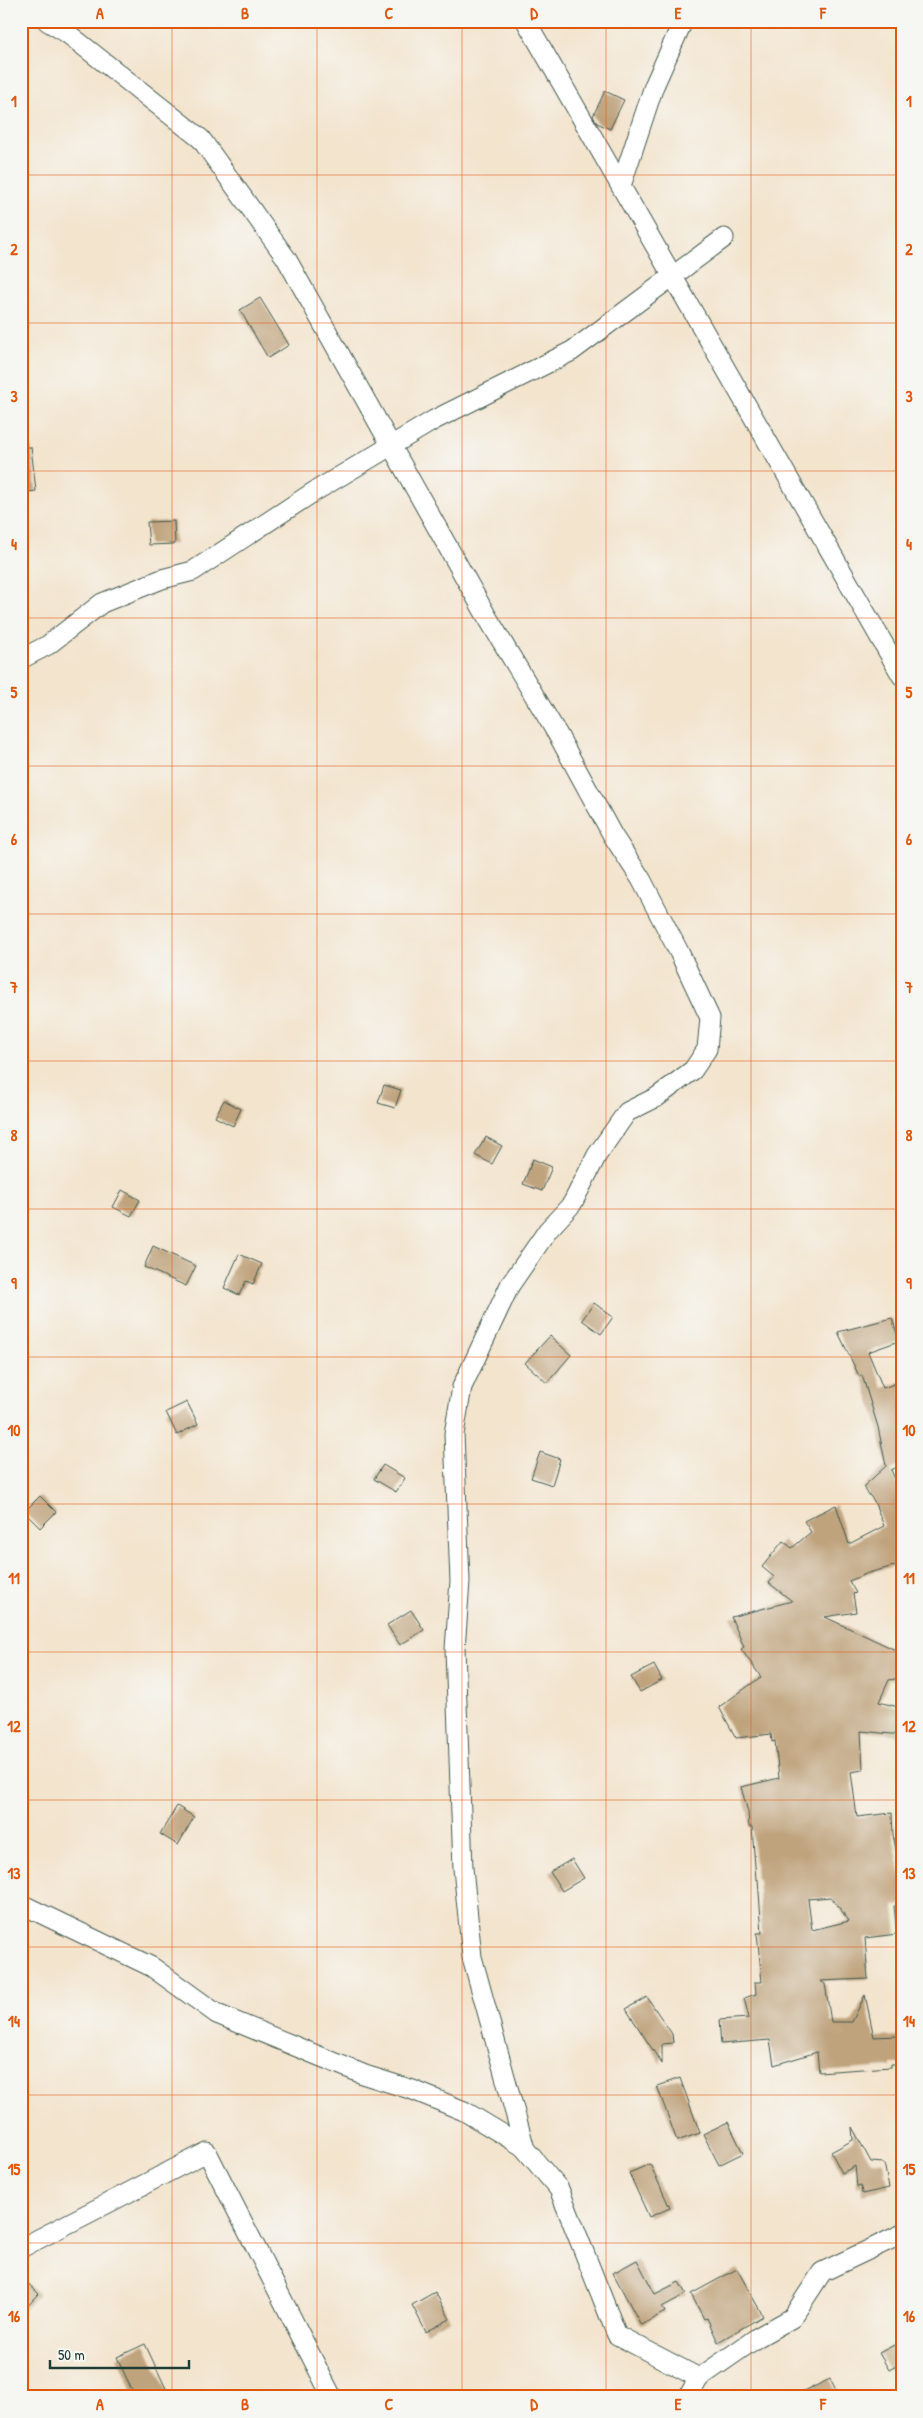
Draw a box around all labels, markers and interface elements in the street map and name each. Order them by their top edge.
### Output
text: A [96,2,104,24]
text: B [241,2,249,24]
text: C [385,2,394,24]
text: D [530,2,538,24]
text: E [674,2,682,24]
text: F [819,2,827,24]
text: 1 [11,90,17,112]
text: 1 [906,90,912,112]
text: 2 [10,238,18,260]
text: 2 [905,238,913,260]
text: 3 [10,385,18,407]
text: 3 [905,385,913,407]
text: 4 [11,533,17,555]
text: 4 [906,533,912,555]
text: 5 [11,681,18,703]
text: 5 [906,681,913,703]
text: 6 [11,828,18,850]
text: 6 [906,828,913,850]
text: 7 [9,976,18,998]
text: 7 [904,976,913,998]
text: 8 [11,1124,18,1146]
text: 8 [906,1124,913,1146]
text: 9 [11,1272,17,1294]
text: 9 [906,1272,912,1294]
text: 10 [8,1419,20,1441]
text: 10 [903,1419,915,1441]
text: 11 [8,1567,20,1589]
text: 11 [903,1567,915,1589]
text: 12 [7,1715,21,1737]
text: 12 [902,1715,916,1737]
text: 13 [8,1862,20,1884]
text: 13 [903,1862,915,1884]
text: 14 [8,2010,20,2032]
text: 14 [903,2010,915,2032]
text: 15 [8,2158,21,2180]
text: 15 [903,2158,916,2180]
text: 16 [8,2305,21,2327]
text: 16 [903,2305,916,2327]
scale bar [50,2338,189,2370]
text: 50 m [58,2344,85,2365]
text: A [96,2393,104,2415]
text: B [241,2393,249,2415]
text: C [385,2393,394,2415]
text: D [530,2393,538,2415]
text: E [674,2393,682,2415]
text: F [819,2393,827,2415]

